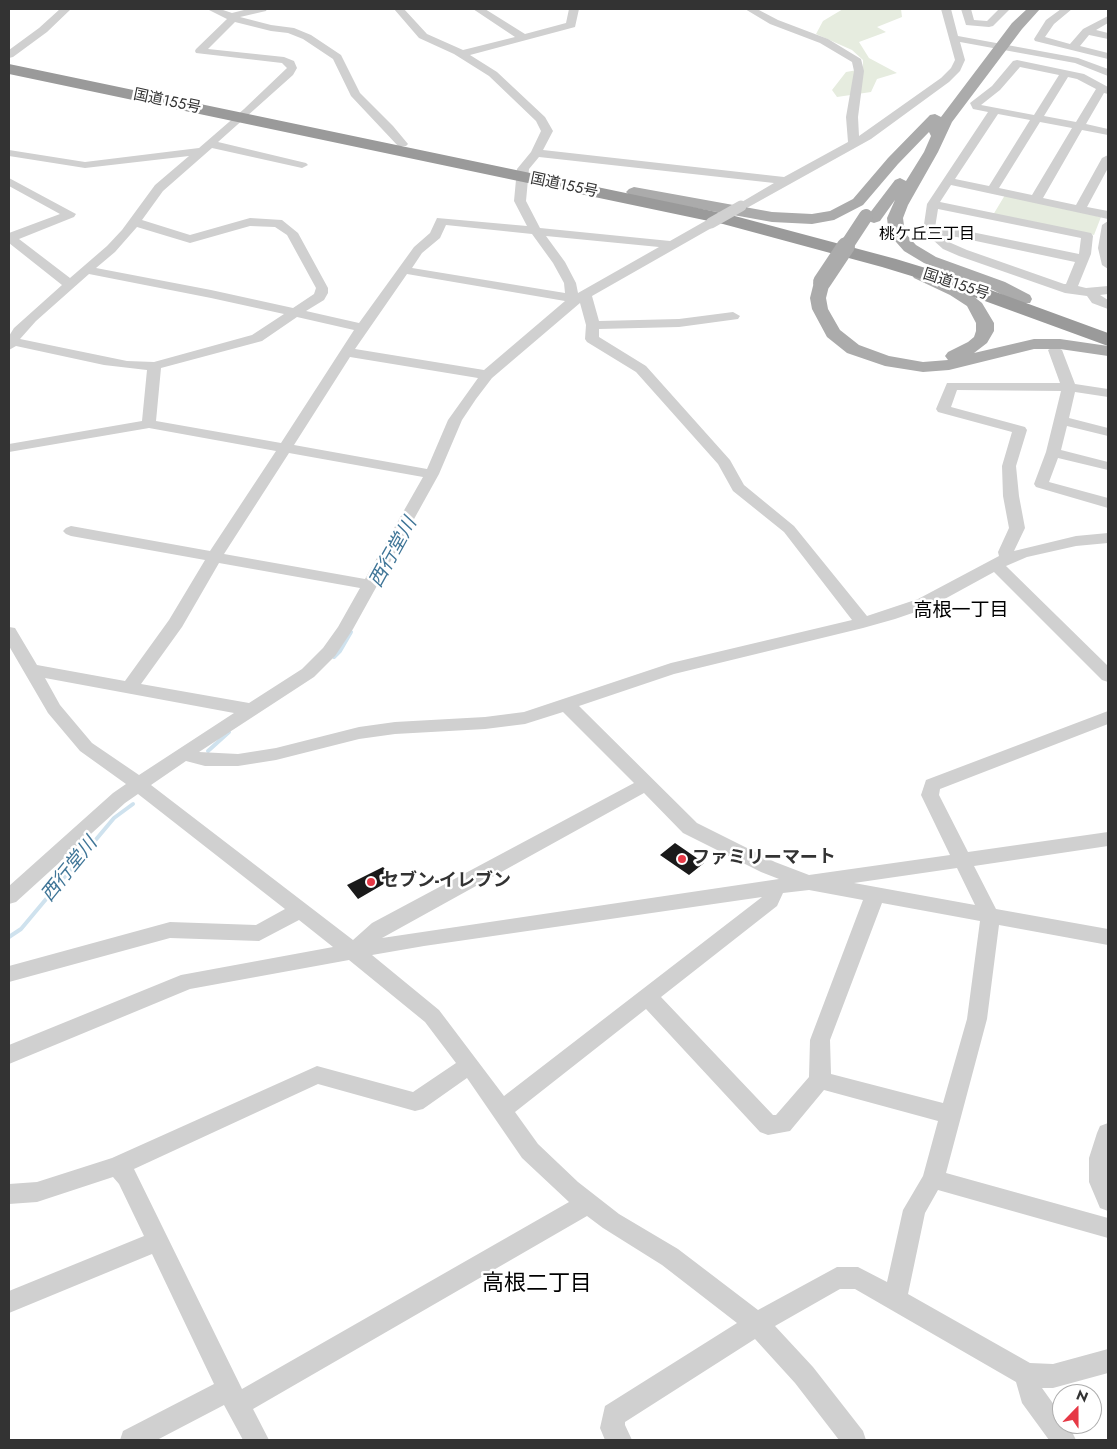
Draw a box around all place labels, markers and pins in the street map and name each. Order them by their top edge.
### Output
place label: ファミリーマート [692,848,836,870]
marker: ファミリーマート [676,853,688,865]
place label: セブン-イレブン [381,871,511,893]
marker: セブン-イレブン [365,876,377,888]

